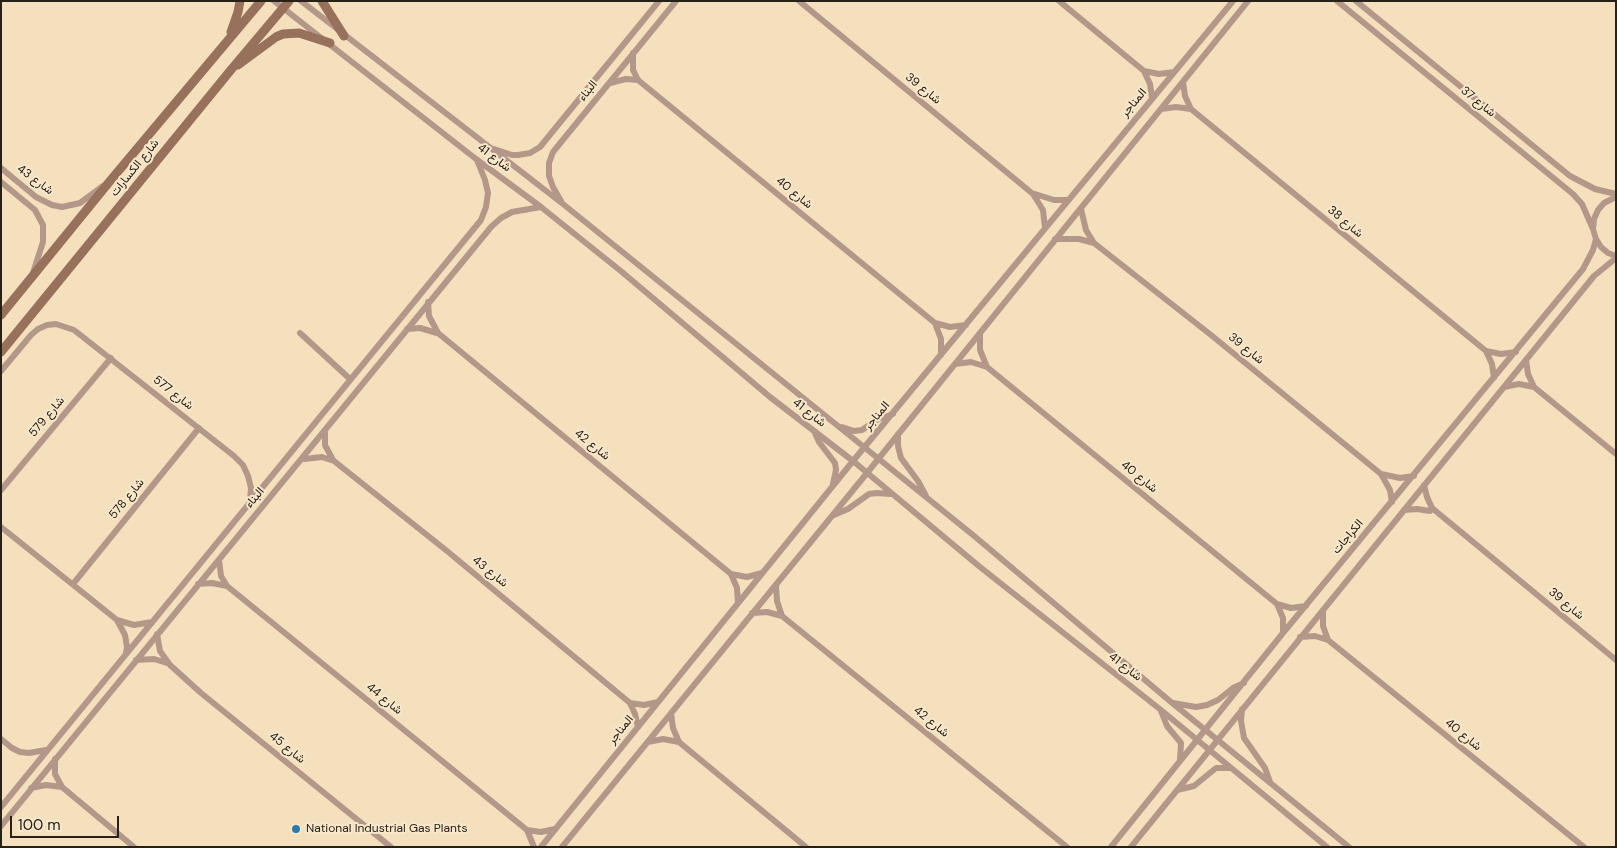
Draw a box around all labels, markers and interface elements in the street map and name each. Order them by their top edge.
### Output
street label: شارع 39 [902,70,944,108]
street label: البناء [575,78,601,104]
street label: شارع 37 [1458,84,1498,120]
street label: المناجر [1118,86,1150,120]
street label: شارع الكسارات [108,136,162,200]
street label: شارع 41 [474,141,514,175]
street label: شارع 43 [14,162,56,198]
street label: شارع 40 [773,174,815,212]
street label: شارع 38 [1324,203,1366,241]
street label: شارع 39 [1225,330,1267,368]
street label: شارع 577 [150,373,196,413]
street label: شارع 579 [26,394,68,440]
street label: شارع 41 [789,396,829,430]
street label: المناجر [861,399,893,433]
street label: شارع 42 [571,426,613,464]
street label: شارع 40 [1118,458,1160,496]
street label: شارع 578 [106,476,148,522]
street label: البناء [242,485,268,511]
street label: الكراجات [1329,517,1367,557]
street label: شارع 43 [469,553,511,591]
street label: شارع 39 [1545,585,1587,623]
street label: شارع 41 [1105,650,1145,684]
street label: شارع 44 [363,680,405,718]
street label: شارع 42 [910,703,952,741]
street label: المناجر [605,713,637,747]
street label: شارع 40 [1442,716,1484,754]
street label: شارع 45 [266,729,308,767]
scale bar [12,806,121,838]
text: 100 m [18,815,61,835]
place label: National Industrial Gas Plants [306,822,468,836]
marker: National Industrial Gas Plants [290,823,302,835]

